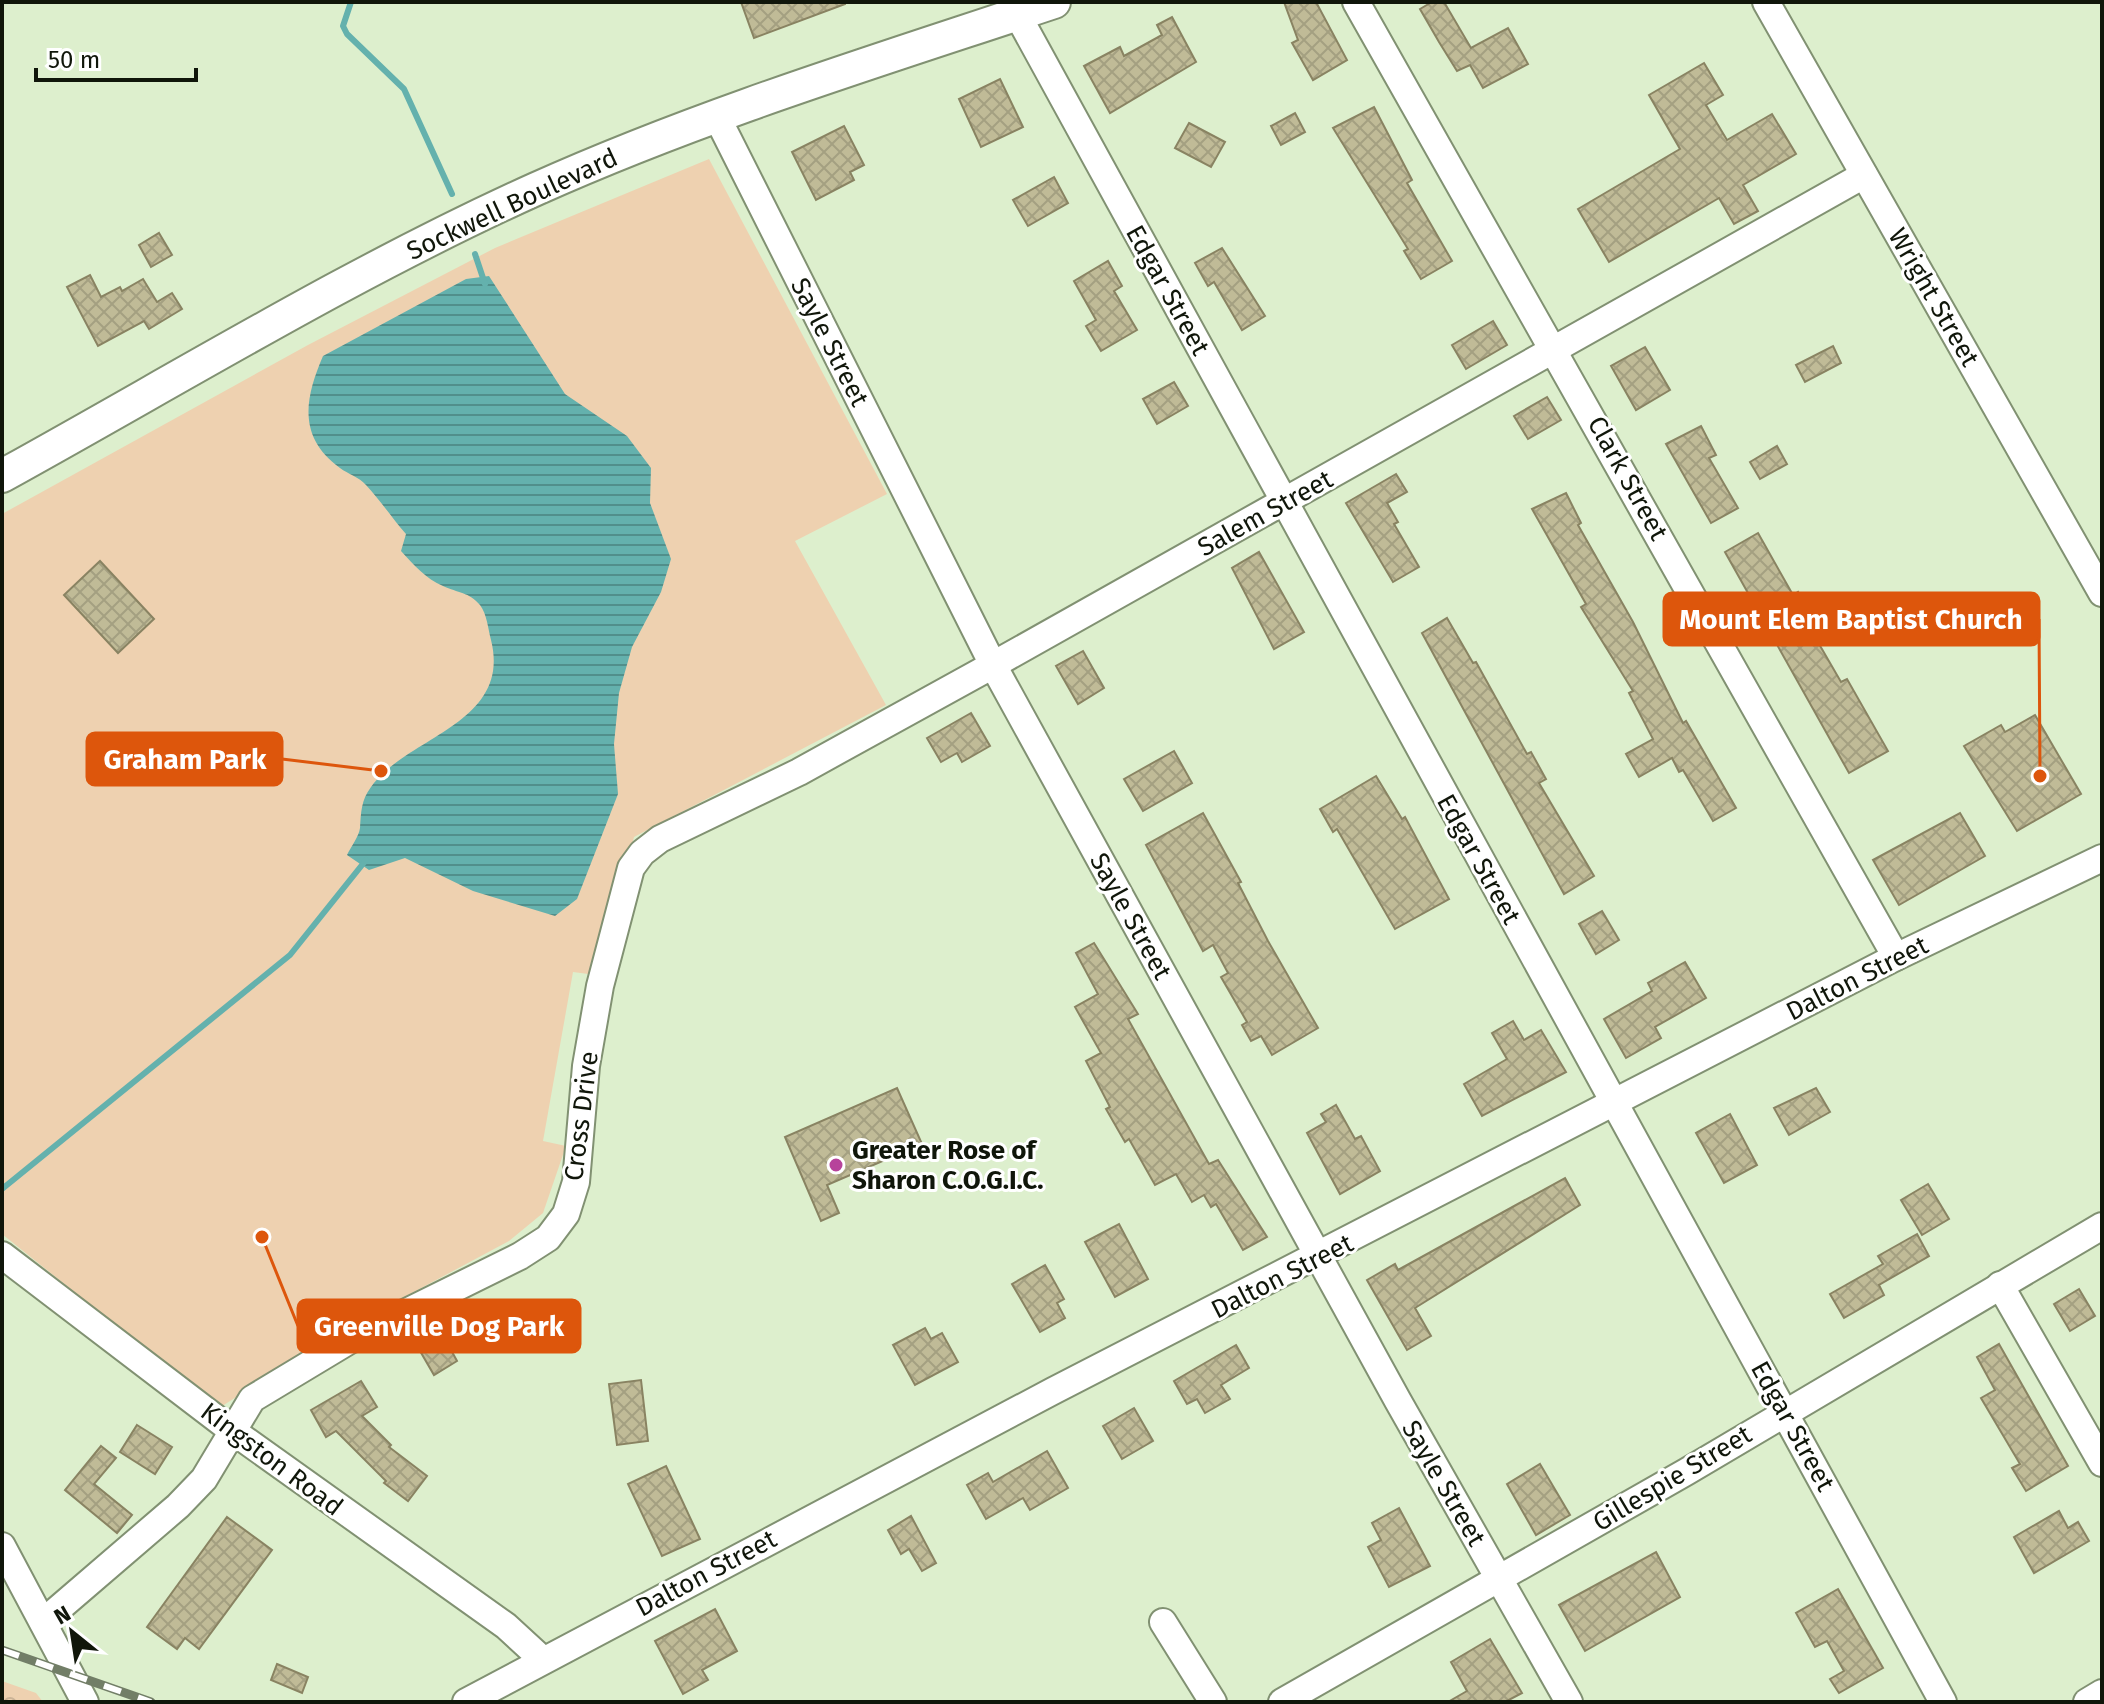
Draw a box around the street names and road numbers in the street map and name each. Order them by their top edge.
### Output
street label: Sockwell Boulevard [402,142,623,267]
street label: Edgar Street [1119,220,1216,361]
street label: Wright Street [1882,223,1986,372]
street label: Sayle Street [784,273,875,412]
street label: Clark Street [1581,411,1675,546]
street label: Salem Street [1192,463,1339,563]
street label: Edgar Street [1430,789,1527,930]
street label: Sayle Street [1083,848,1178,985]
street label: Dalton Street [1781,929,1934,1027]
street label: Cross Drive [558,1049,605,1183]
street label: Dalton Street [1206,1227,1359,1325]
street label: Edgar Street [1744,1356,1841,1497]
street label: Kingston Road [195,1396,349,1523]
street label: Sayle Street [1395,1415,1492,1552]
street label: Gillespie Street [1587,1419,1758,1538]
street label: Dalton Street [631,1523,782,1623]

